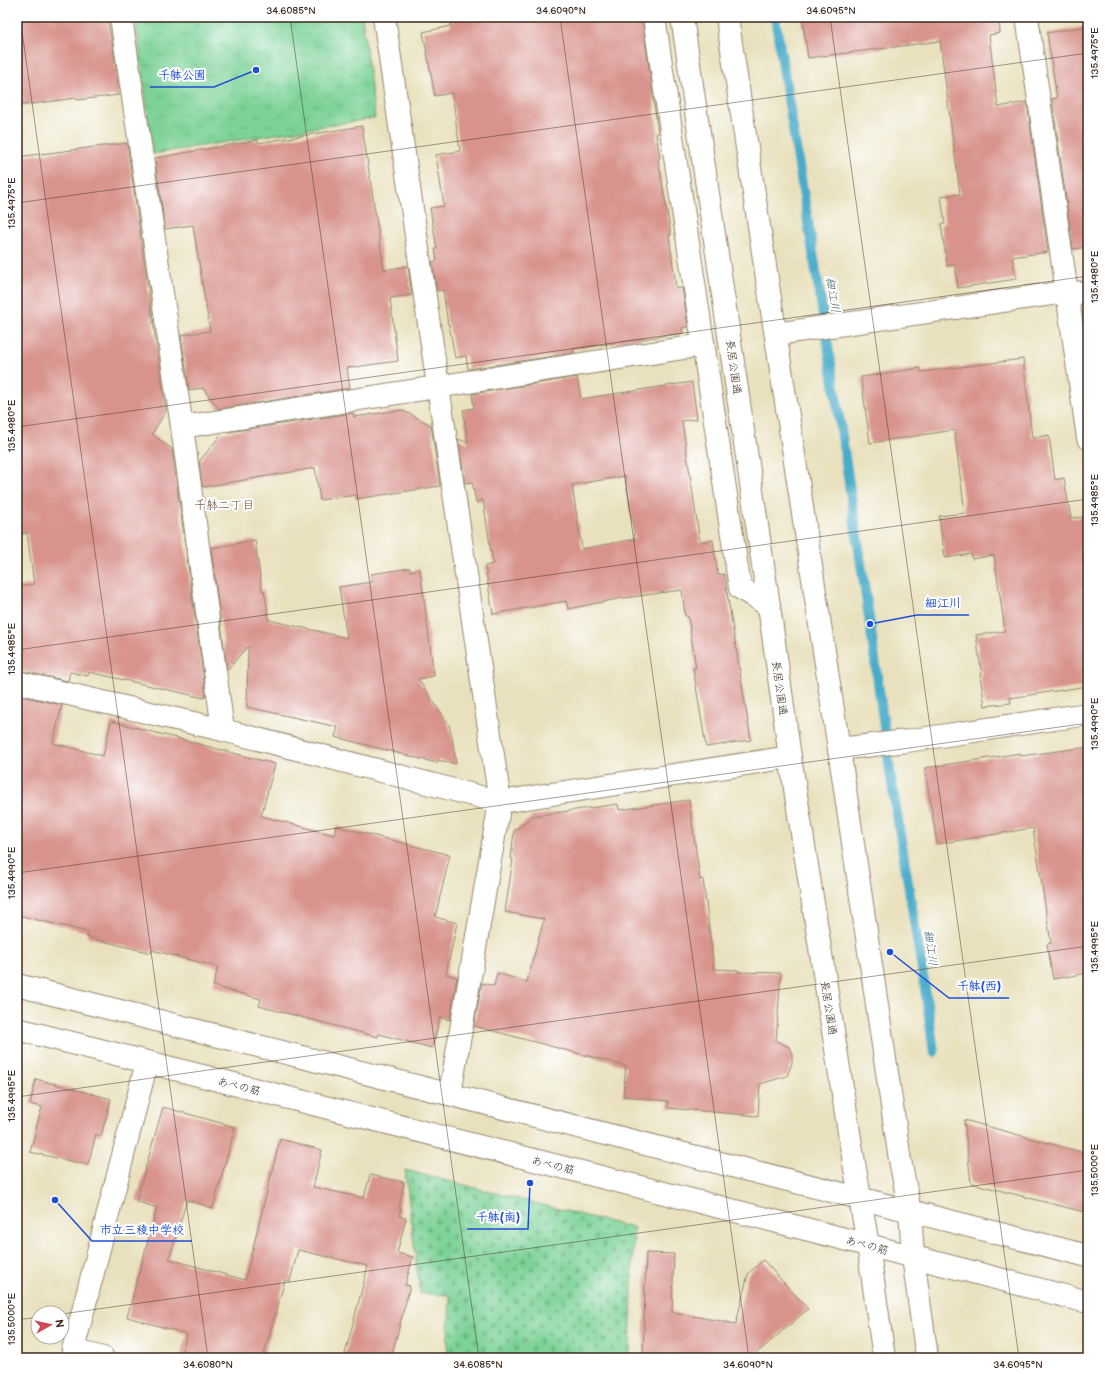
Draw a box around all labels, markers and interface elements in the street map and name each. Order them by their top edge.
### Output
text: 34.6085°N [266,5,316,17]
text: 34.6090°N [536,5,586,17]
text: 34.6095°N [806,5,856,17]
text: 135.4975°E [1089,27,1101,79]
callout: 千躰公園 [150,63,214,87]
text: 千躰公園 [158,68,206,83]
text: 135.4975°E [6,177,18,229]
text: 135.4980°E [1089,250,1101,303]
water label: 細江川 [822,276,843,314]
street label: 長居公園通 [723,339,744,395]
text: 135.4980°E [6,399,18,452]
text: 135.4985°E [1089,473,1101,526]
district label: 千躰二丁目 [194,498,254,513]
callout: 細江川 [917,591,969,615]
text: 細江川 [925,596,961,611]
text: 135.4985°E [6,622,18,675]
street label: 長居公園通 [769,660,790,716]
text: 135.4990°E [1089,697,1101,750]
text: 135.4990°E [6,846,18,899]
text: 135.4995°E [1089,921,1101,973]
water label: 細江川 [921,929,940,967]
callout: 千躰(西) [949,974,1009,998]
text: 千躰(西) [957,979,1001,994]
street label: 長居公園通 [818,980,839,1036]
text: 135.4995°E [6,1070,18,1122]
street label: あべの筋 [216,1075,262,1098]
text: 135.5000°E [1089,1143,1101,1196]
street label: あべの筋 [530,1154,576,1177]
callout: 千躰(南) [467,1205,528,1229]
text: 千躰(南) [476,1210,520,1225]
callout: 市立三稜中学校 [92,1217,192,1241]
text: 市立三稜中学校 [100,1223,184,1238]
street label: あべの筋 [844,1234,890,1257]
text: 135.5000°E [6,1292,18,1345]
north arrow [30,1305,70,1345]
text: N [52,1319,66,1329]
text: 34.6080°N [183,1359,233,1371]
text: 34.6085°N [453,1359,503,1371]
text: 34.6090°N [723,1359,773,1371]
text: 34.6095°N [993,1359,1043,1371]

